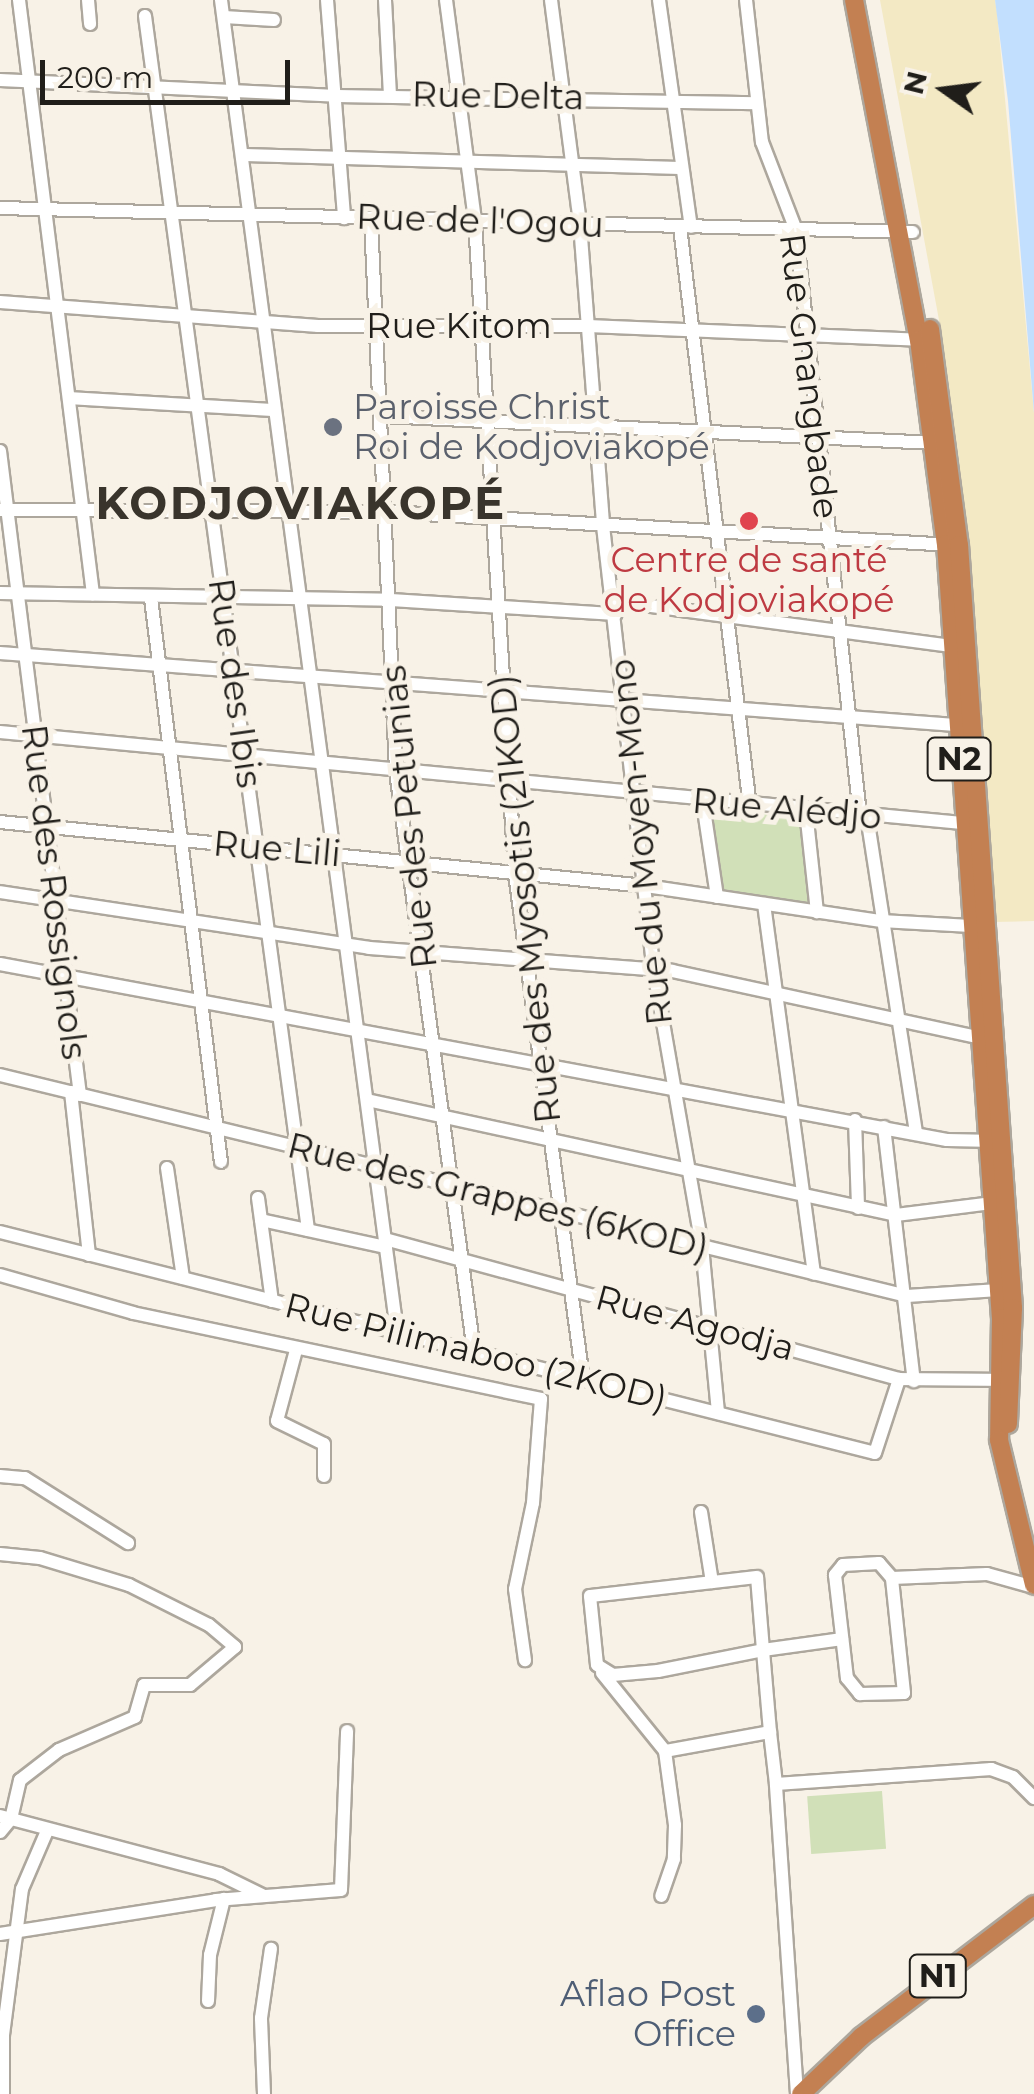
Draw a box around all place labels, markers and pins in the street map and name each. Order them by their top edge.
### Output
place label: Paroisse Christ Roi de Kodjoviakopé [353,386,710,468]
marker: Paroisse Christ Roi de Kodjoviakopé [322,416,344,438]
marker: Centre de santé de Kodjoviakopé [736,508,762,534]
place label: Centre de santé de Kodjoviakopé [604,539,894,621]
place label: Aflao Post Office [560,1973,736,2055]
marker: Aflao Post Office [745,2003,767,2025]

